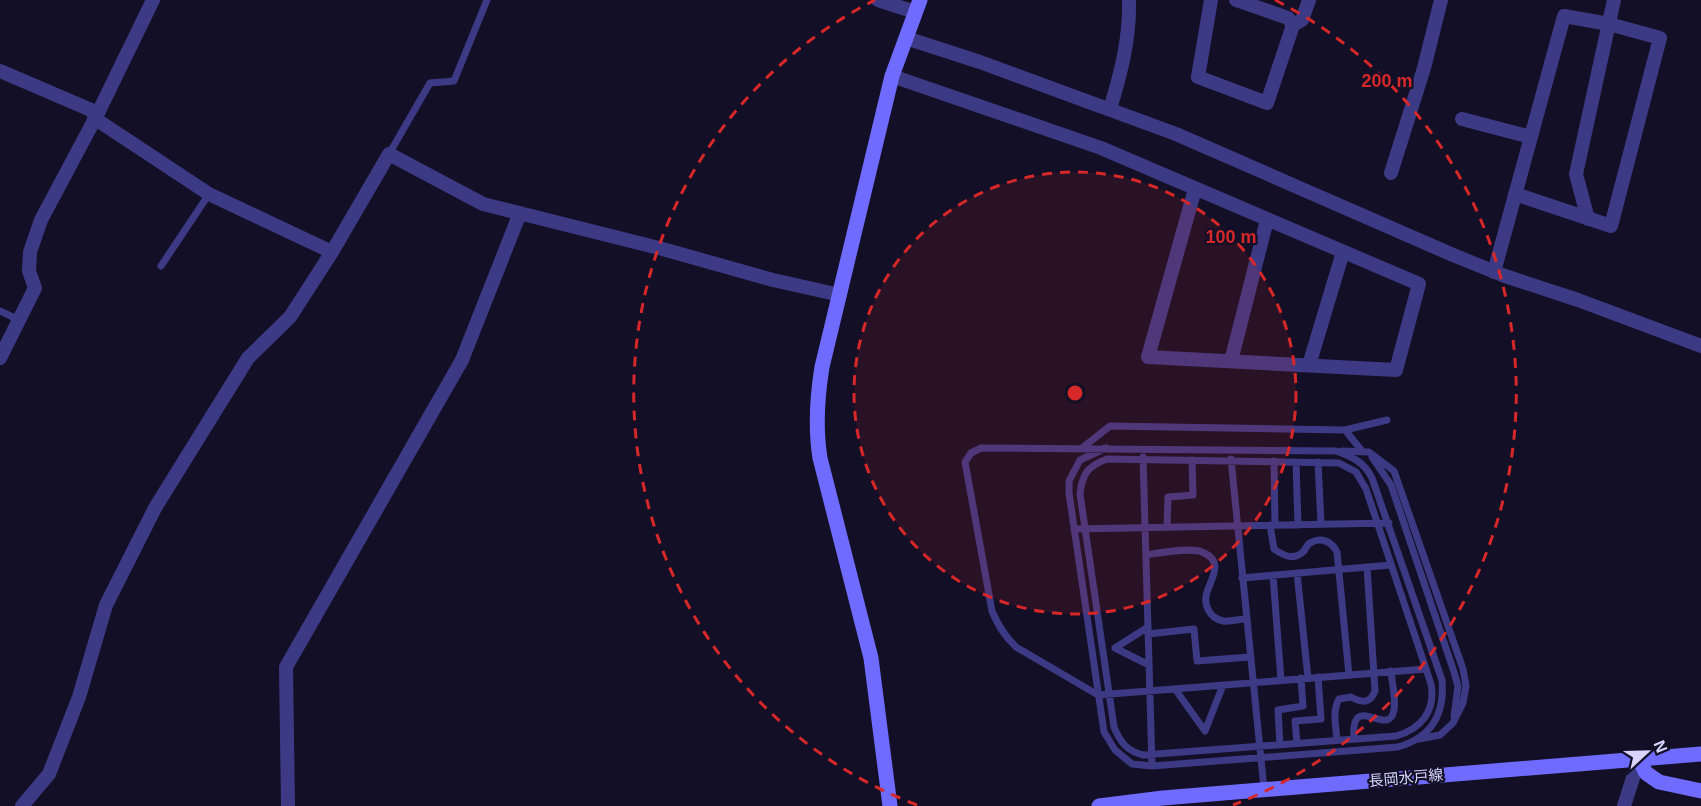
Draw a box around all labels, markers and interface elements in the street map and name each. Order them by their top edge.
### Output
text: 200 m [1361,71,1413,91]
text: 100 m [1205,227,1257,247]
centre of rings [1065,383,1085,403]
north arrow [1617,722,1677,782]
text: N [1650,738,1670,755]
street label: 長岡水戸線 [1368,766,1444,789]

